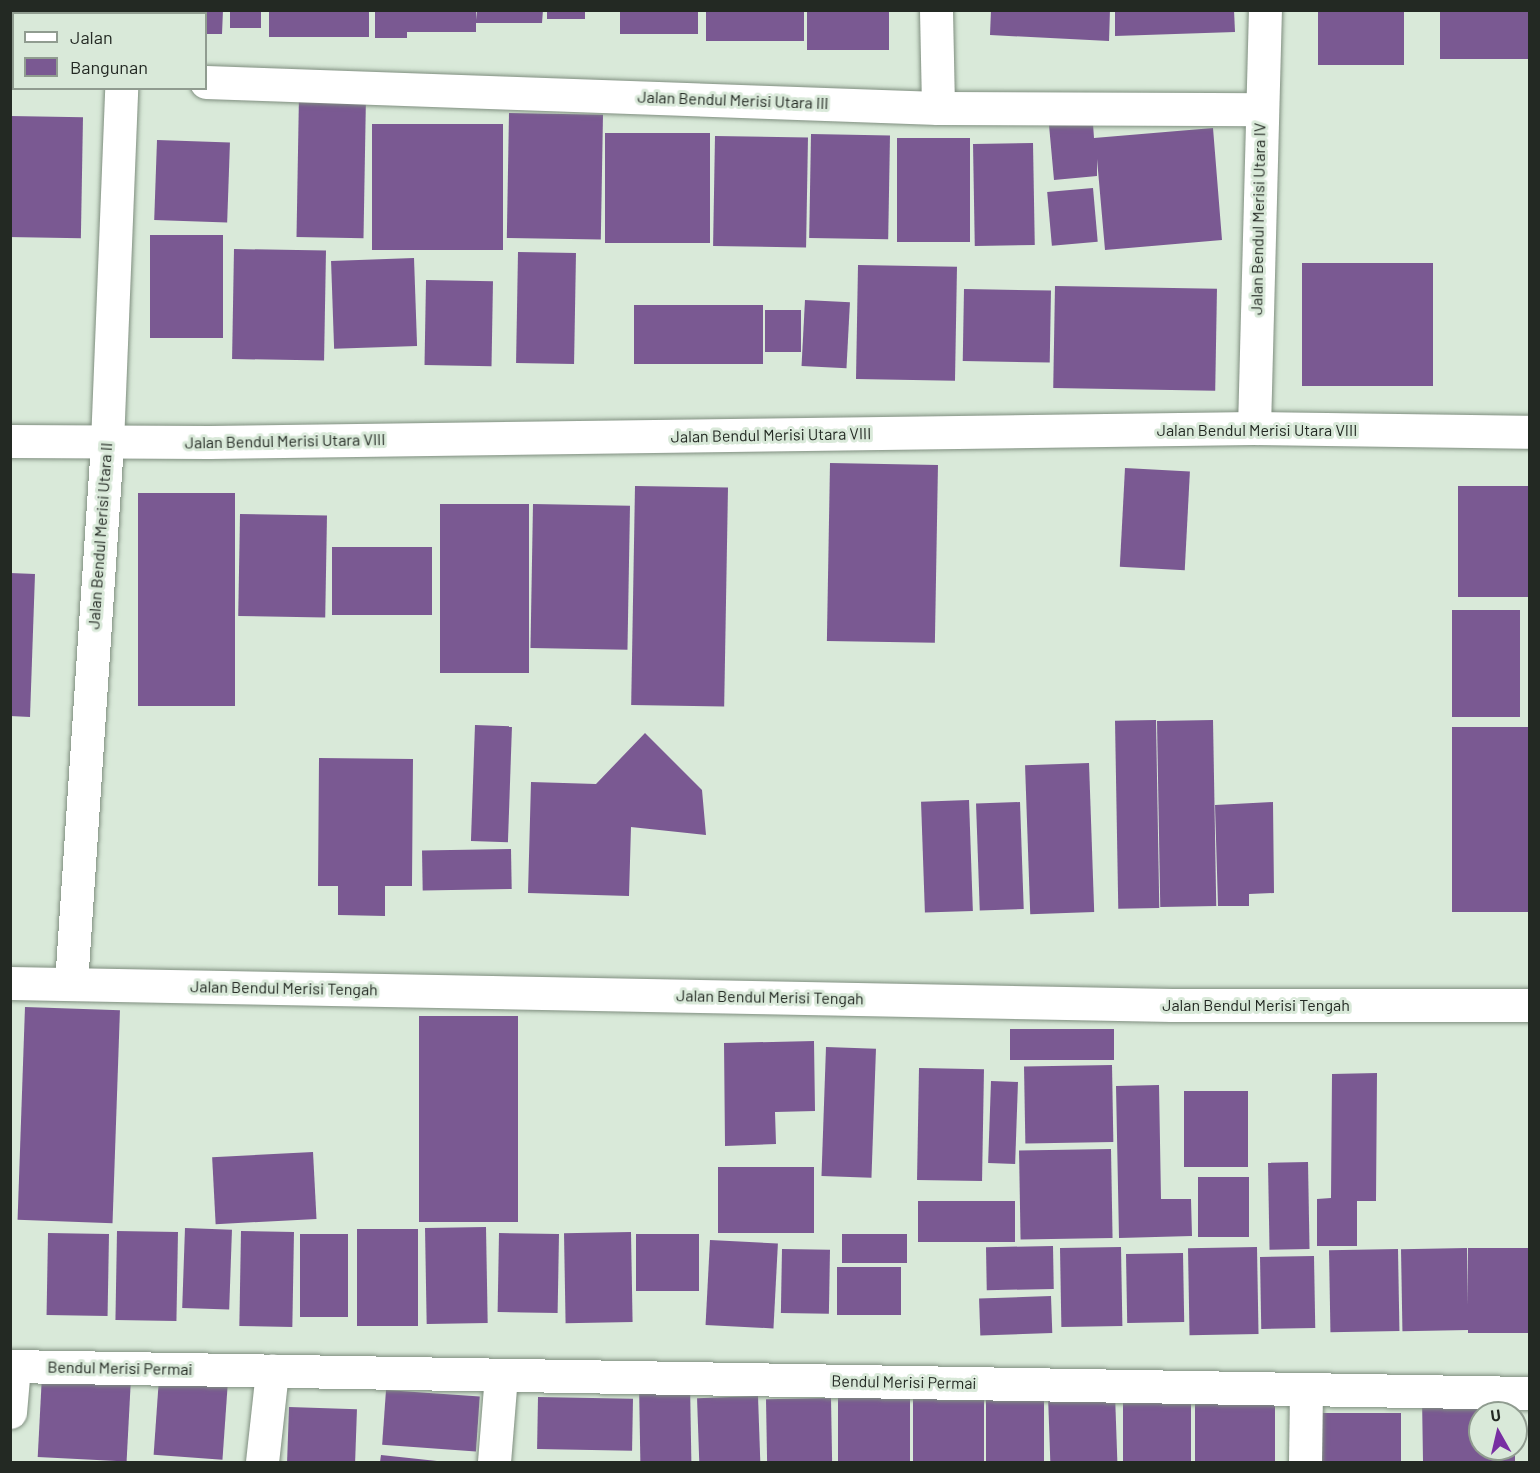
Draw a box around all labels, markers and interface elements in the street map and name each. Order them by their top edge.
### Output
legend [12,12,207,90]
text: Jalan [70,26,113,48]
text: Bangunan [70,56,148,78]
street label: Jalan Bendul Merisi Utara III [637,87,829,113]
street label: Jalan Bendul Merisi Utara IV [1247,123,1269,315]
street label: Jalan Bendul Merisi Utara VIII [1157,420,1357,440]
street label: Jalan Bendul Merisi Utara VIII [671,424,871,446]
street label: Jalan Bendul Merisi Utara VIII [185,430,385,452]
street label: Jalan Bendul Merisi Utara II [84,442,116,630]
street label: Jalan Bendul Merisi Tengah [190,977,378,999]
street label: Jalan Bendul Merisi Tengah [676,986,864,1008]
street label: Jalan Bendul Merisi Tengah [1162,995,1350,1015]
street label: Bendul Merisi Permai [47,1357,193,1379]
street label: Bendul Merisi Permai [831,1371,977,1393]
north arrow [1468,1401,1528,1461]
text: U [1489,1405,1502,1425]

